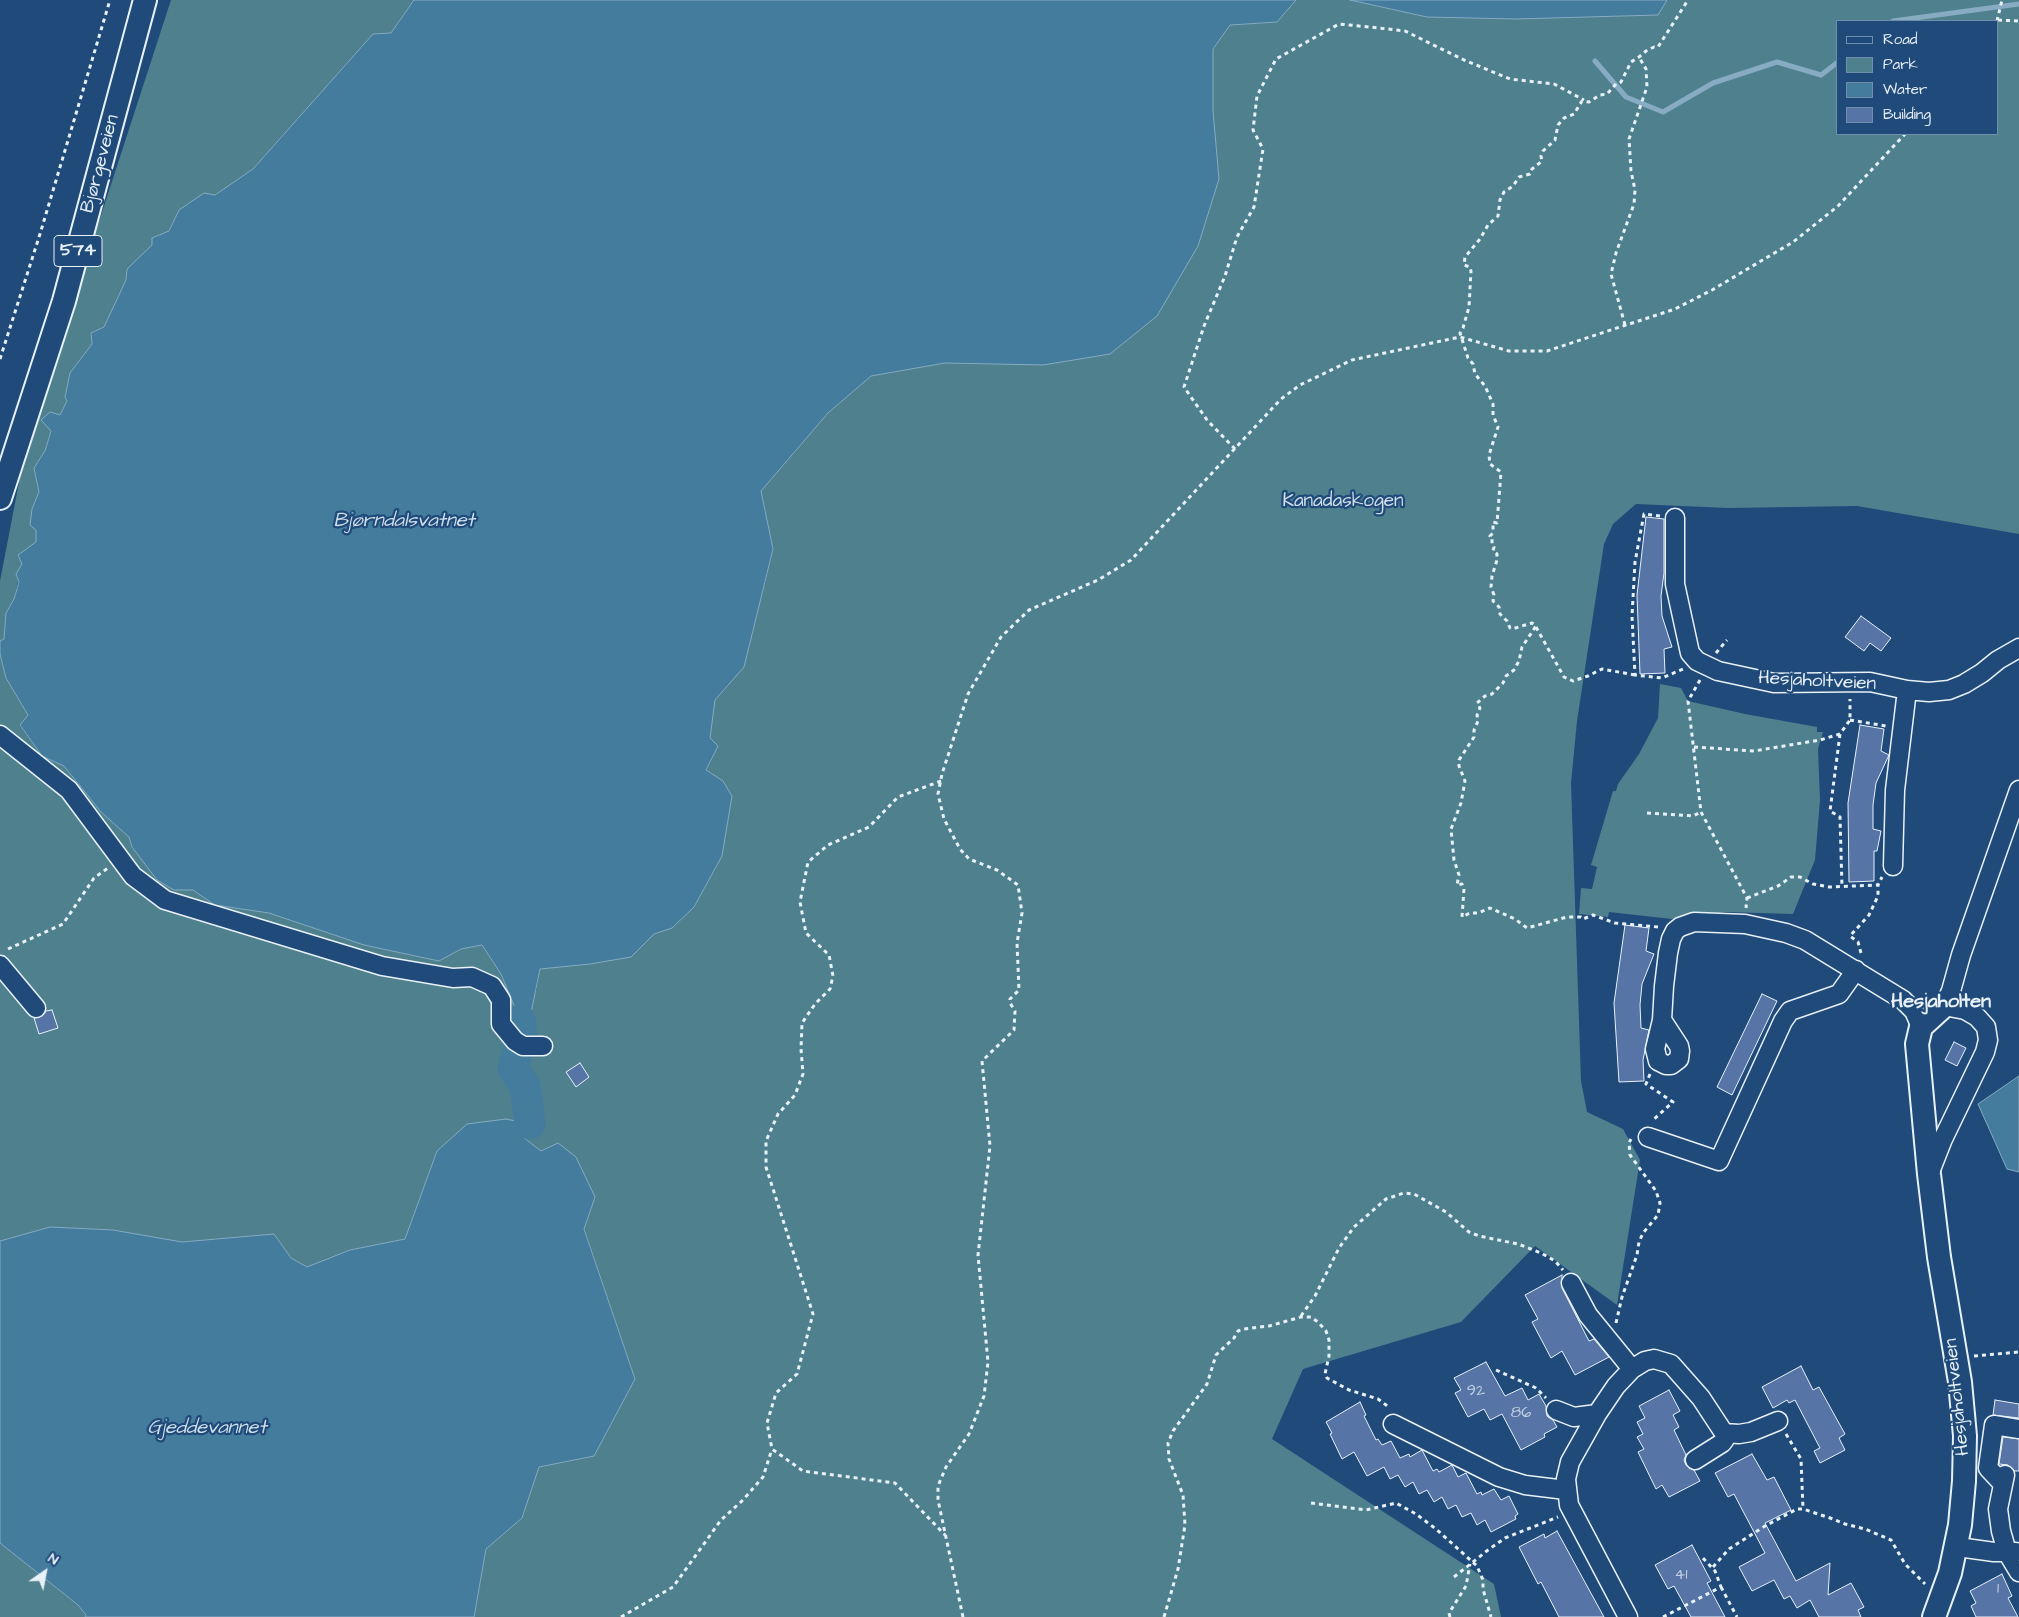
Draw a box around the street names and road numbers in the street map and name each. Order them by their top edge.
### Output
street label: Bjørgeveien [77,112,125,216]
road number: 574 [54,236,102,266]
street label: Hesjaholtveien [1758,668,1876,696]
street label: Hesjaholtveien [1940,1337,1976,1457]

